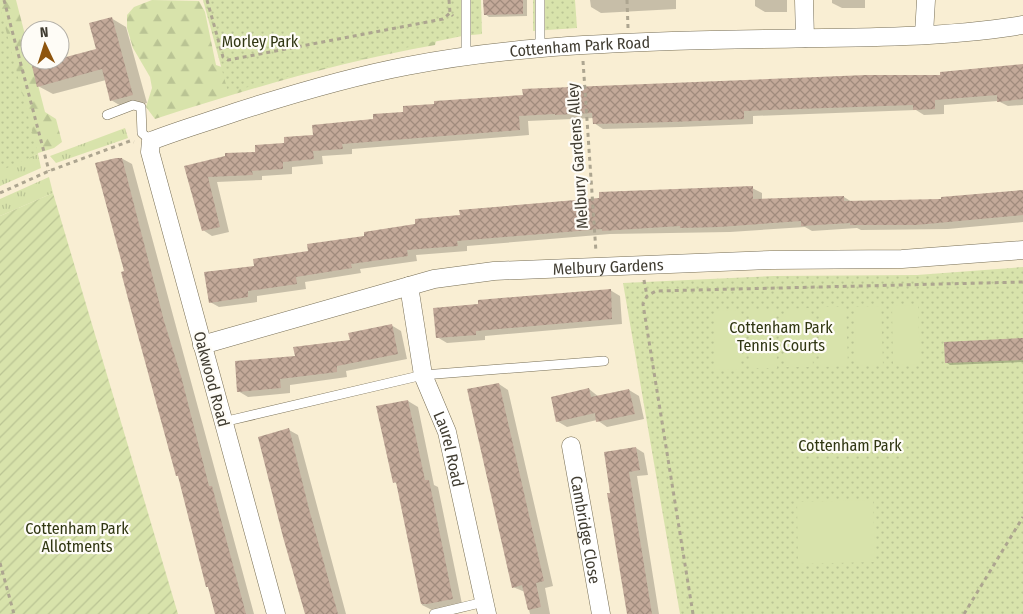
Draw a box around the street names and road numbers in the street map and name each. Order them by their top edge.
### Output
street label: Cottenham Park Road [509,33,650,61]
street label: Melbury Gardens Alley [563,81,592,230]
street label: Melbury Gardens [552,255,664,279]
street label: Oakwood Road [190,329,233,429]
street label: Laurel Road [429,409,468,489]
street label: Cambridge Close [567,474,604,585]

